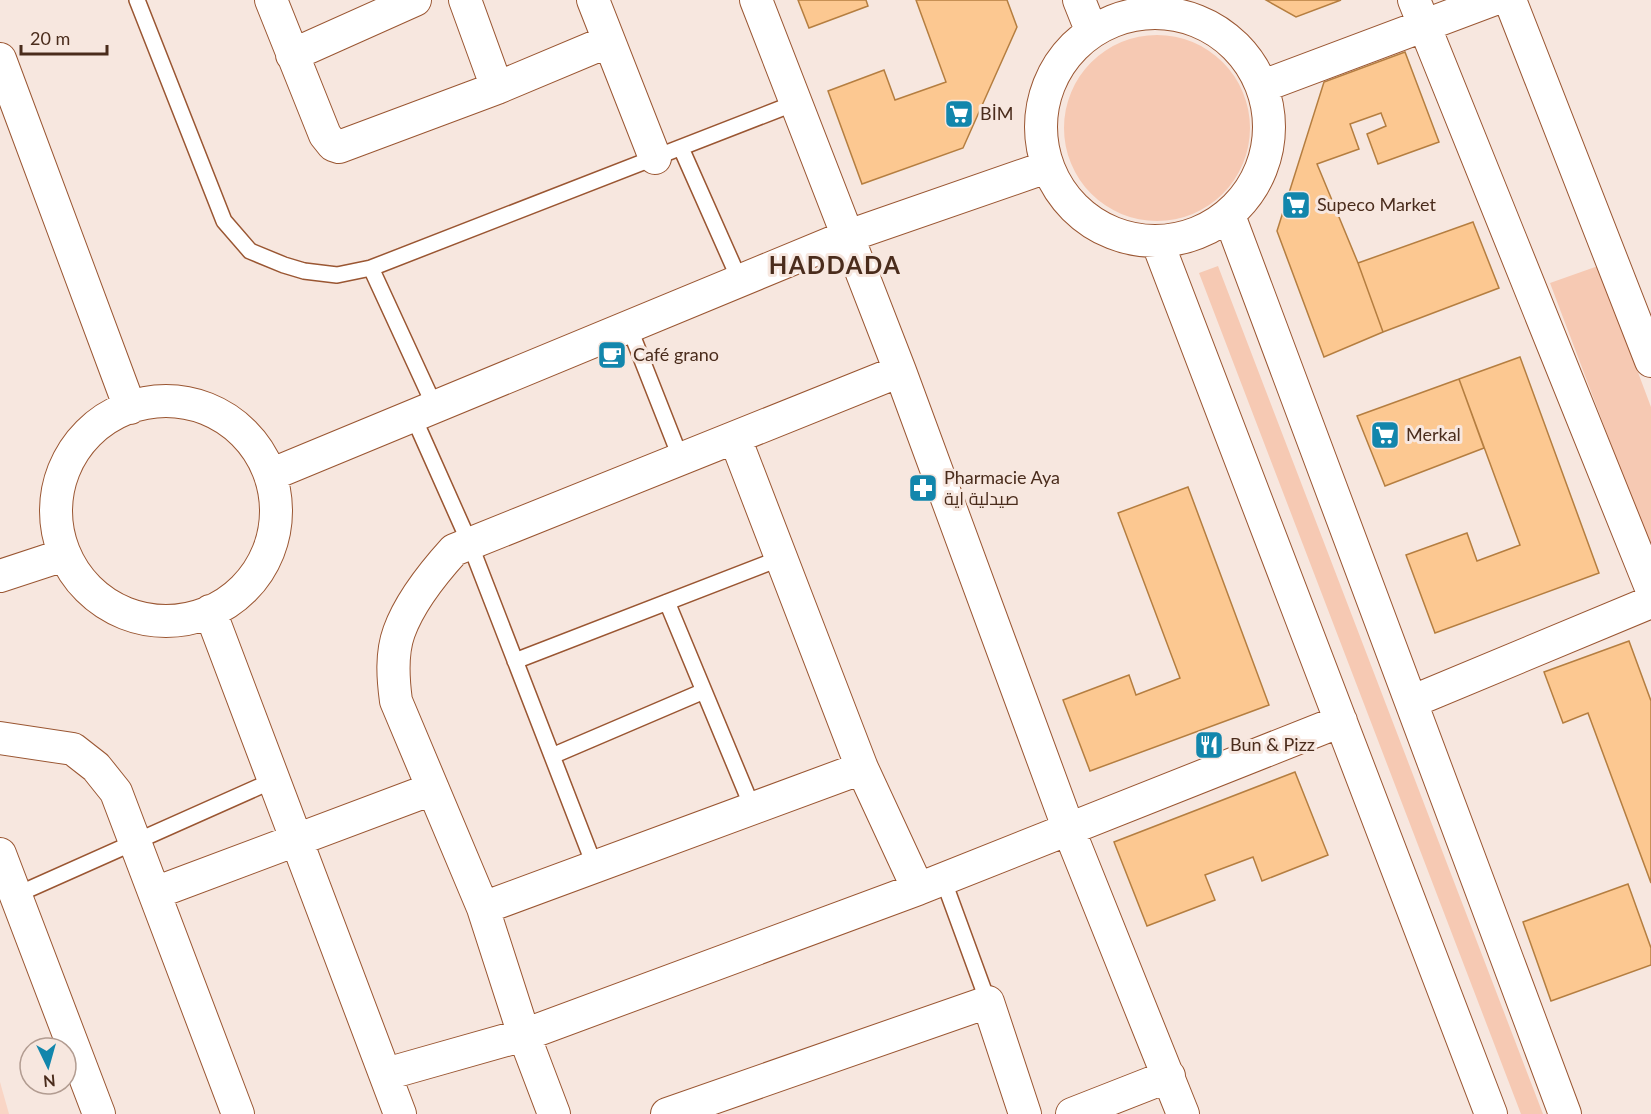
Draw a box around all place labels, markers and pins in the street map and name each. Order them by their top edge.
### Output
supermarket icon: BİM [943,98,975,130]
place label: BİM [980,102,1013,124]
supermarket icon: Supeco Market [1280,189,1312,221]
place label: Supeco Market [1317,193,1436,215]
cafe icon: Café grano [596,339,628,371]
place label: Café grano [633,343,719,365]
supermarket icon: Merkal [1369,419,1401,451]
place label: Merkal [1406,423,1461,445]
place label: Pharmacie Aya صيدلية اية [944,466,1060,509]
pharmacy icon: Pharmacie Aya صيدلية اية [907,472,939,504]
restaurant icon: Bun & Pizz [1193,729,1225,761]
place label: Bun & Pizz [1230,733,1315,755]

